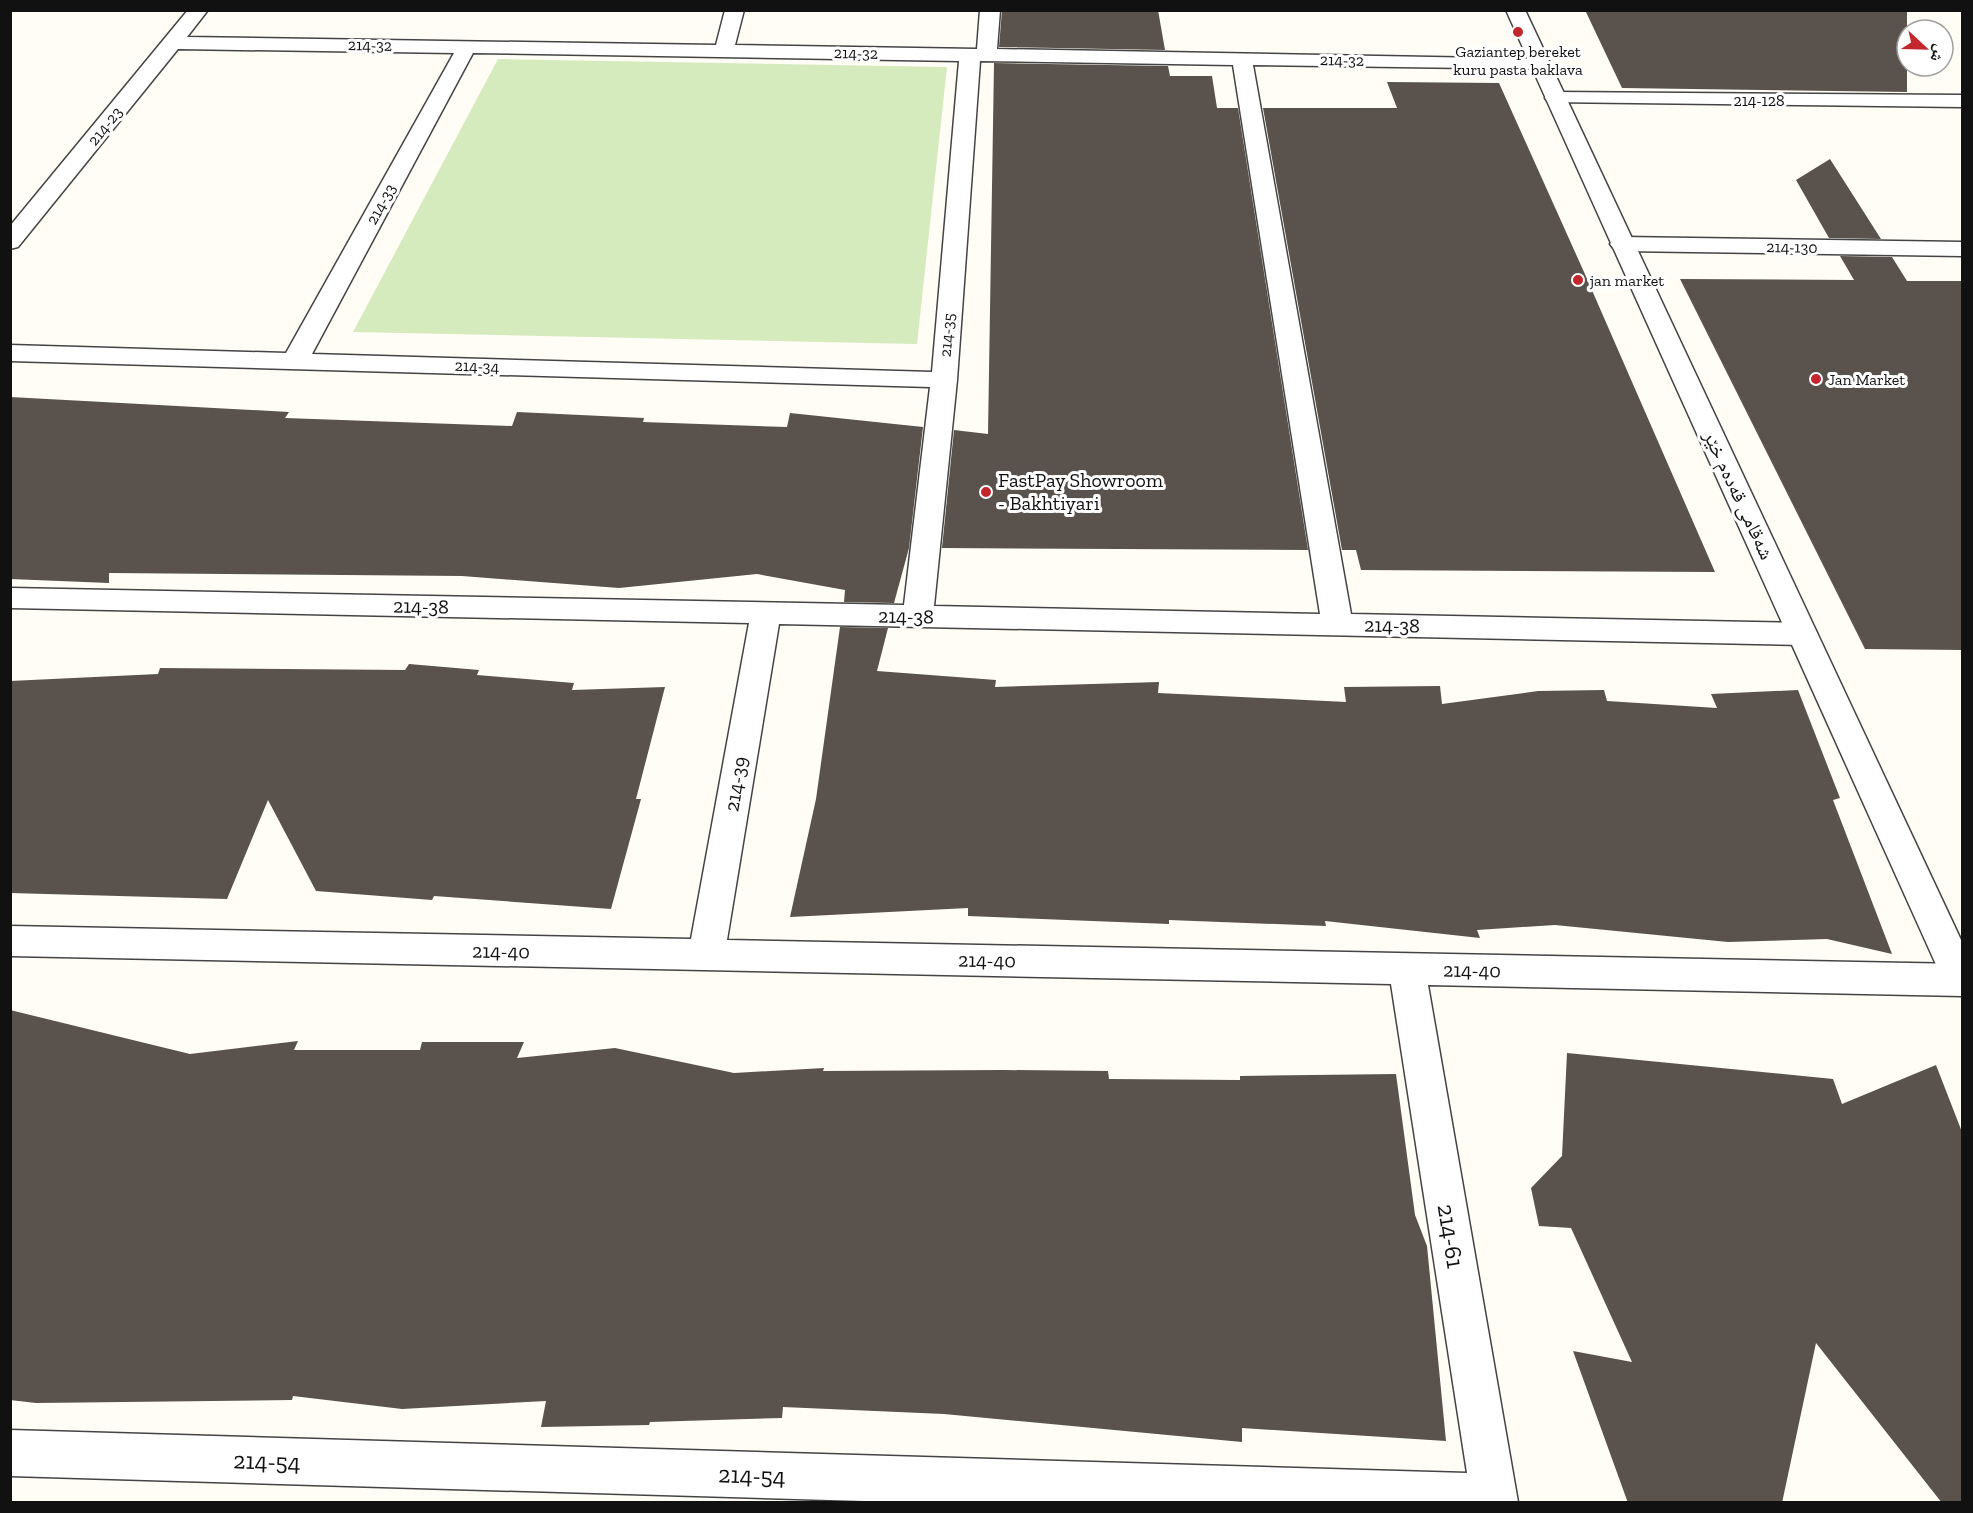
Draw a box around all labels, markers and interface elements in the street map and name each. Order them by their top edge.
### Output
north arrow [1895,18,1955,78]
marker: Gaziantep bereket kuru pasta baklava [1511,25,1525,39]
street label: 214-32 [348,35,392,55]
place label: Gaziantep bereket kuru pasta baklava [1453,42,1583,79]
text: ش [1926,42,1950,65]
street label: 214-32 [834,43,878,63]
street label: 214-32 [1320,50,1364,70]
street label: 214-128 [1733,91,1785,110]
street label: 214-23 [84,103,126,149]
street label: 214-33 [362,180,400,228]
street label: 214-130 [1766,237,1818,257]
place label: jan market [1589,271,1664,290]
marker: jan market [1571,273,1585,287]
street label: 214-35 [936,312,958,358]
street label: 214-34 [454,356,500,376]
place label: Jan Market [1828,370,1905,389]
marker: Jan Market [1809,372,1823,386]
street label: شەقامی قەدەم خێر [1696,426,1779,564]
place label: FastPay Showroom - Bakhtiyari [998,468,1164,515]
marker: FastPay Showroom - Bakhtiyari [979,485,993,499]
street label: 214-38 [393,594,449,618]
street label: 214-38 [878,604,934,628]
street label: 214-38 [1364,613,1420,637]
street label: 214-39 [719,755,753,813]
street label: 214-40 [472,938,530,964]
street label: 214-40 [958,947,1016,973]
street label: 214-40 [1443,957,1501,983]
street label: 214-61 [1432,1202,1470,1270]
street label: 214-54 [233,1445,301,1477]
street label: 214-54 [718,1459,786,1491]

